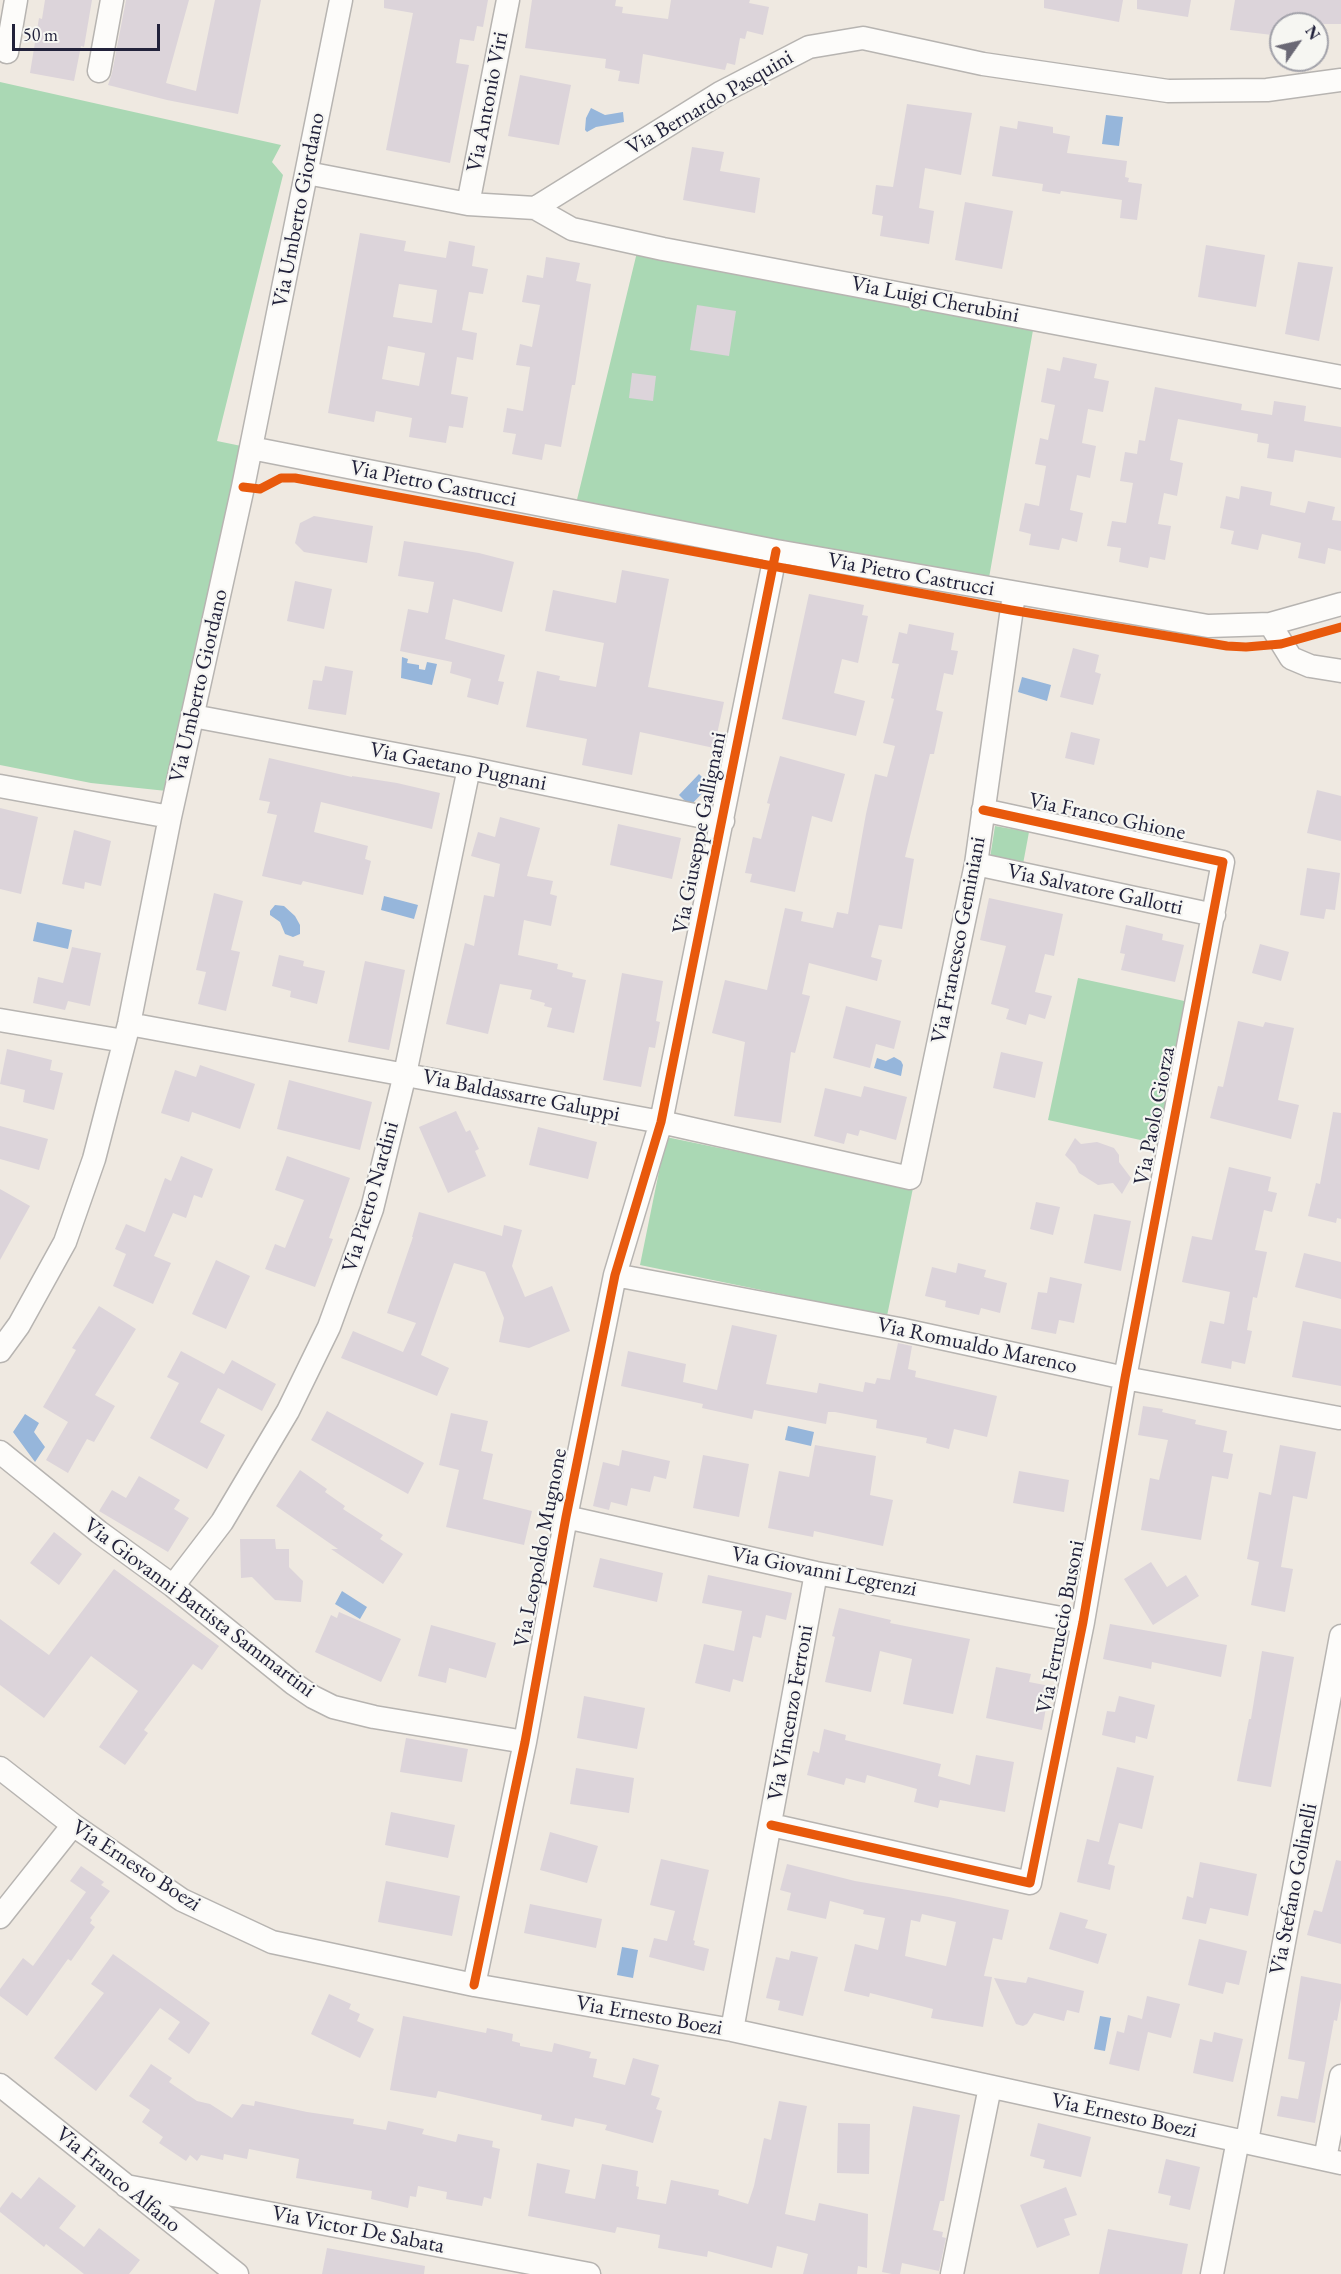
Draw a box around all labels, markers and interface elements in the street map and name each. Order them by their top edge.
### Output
scale bar [15,12,164,50]
north arrow [1269,12,1329,72]
text: N [1300,22,1325,44]
text: 50 m [23,23,58,46]
street label: Via Antonio Viri [461,30,515,174]
street label: Via Bernardo Pasquini [622,44,798,162]
street label: Via Umberto Giordano [267,110,331,310]
street label: Via Luigi Cherubini [849,271,1021,329]
street label: Via Pietro Castrucci [348,455,518,513]
street label: Via Pietro Castrucci [826,547,996,603]
street label: Via Umberto Giordano [164,587,234,785]
street label: Via Giuseppe Gallignani [667,730,733,936]
street label: Via Gaetano Pugnani [367,737,549,797]
street label: Via Franco Ghione [1026,788,1188,846]
street label: Via Francesco Geminiani [926,834,992,1046]
street label: Via Salvatore Gallotti [1005,858,1185,922]
street label: Via Paolo Giorza [1129,1044,1181,1188]
street label: Via Baldassarre Galuppi [420,1064,622,1128]
street label: Via Pietro Nardini [337,1119,405,1275]
street label: Via Romualdo Marenco [875,1312,1079,1380]
street label: Via Leopoldo Mugnone [509,1446,573,1650]
street label: Via Giovanni Battista Sammartini [78,1512,320,1704]
street label: Via Ferruccio Busoni [1031,1538,1091,1716]
street label: Via Giovanni Legrenzi [729,1541,919,1603]
street label: Via Vincenzo Ferroni [763,1623,819,1803]
street label: Via Stefano Golinelli [1264,1801,1324,1977]
street label: Via Ernesto Boezi [67,1815,205,1917]
street label: Via Ernesto Boezi [574,1990,724,2042]
street label: Via Ernesto Boezi [1049,2088,1199,2144]
street label: Via Franco Alfano [50,2121,186,2239]
street label: Via Victor De Sabata [270,2200,446,2260]

